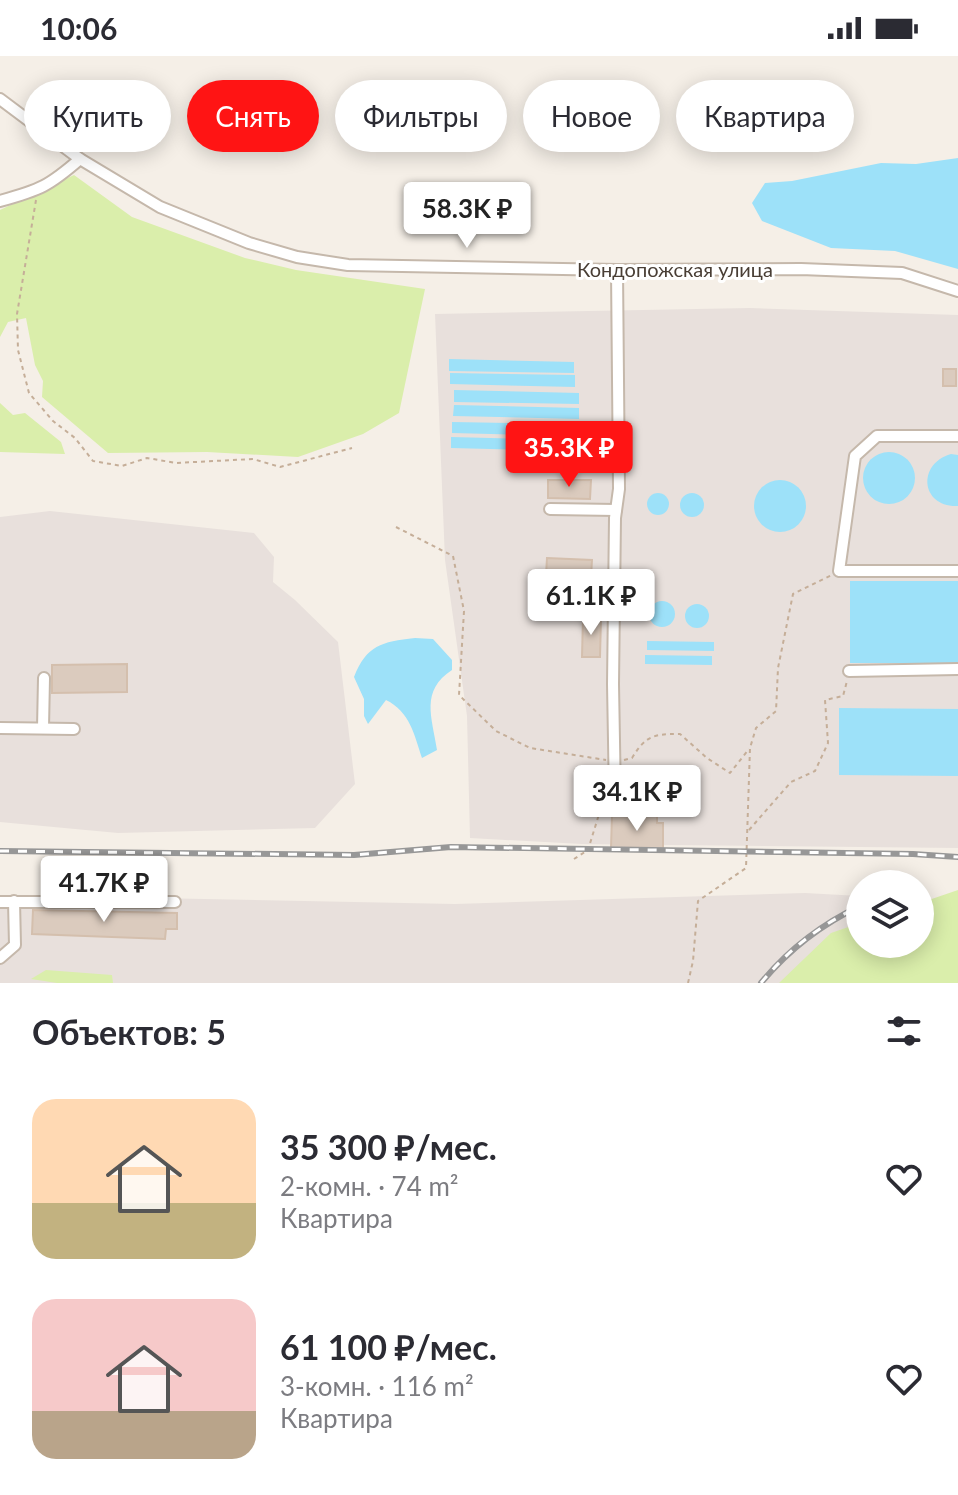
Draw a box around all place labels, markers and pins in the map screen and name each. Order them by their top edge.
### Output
pin: 58.3K ₽ [393,182,541,250]
pin: 35.3K ₽ [495,421,643,489]
pin: 61.1K ₽ [517,569,665,637]
pin: 34.1K ₽ [563,765,711,833]
pin: 41.7K ₽ [30,856,178,924]

